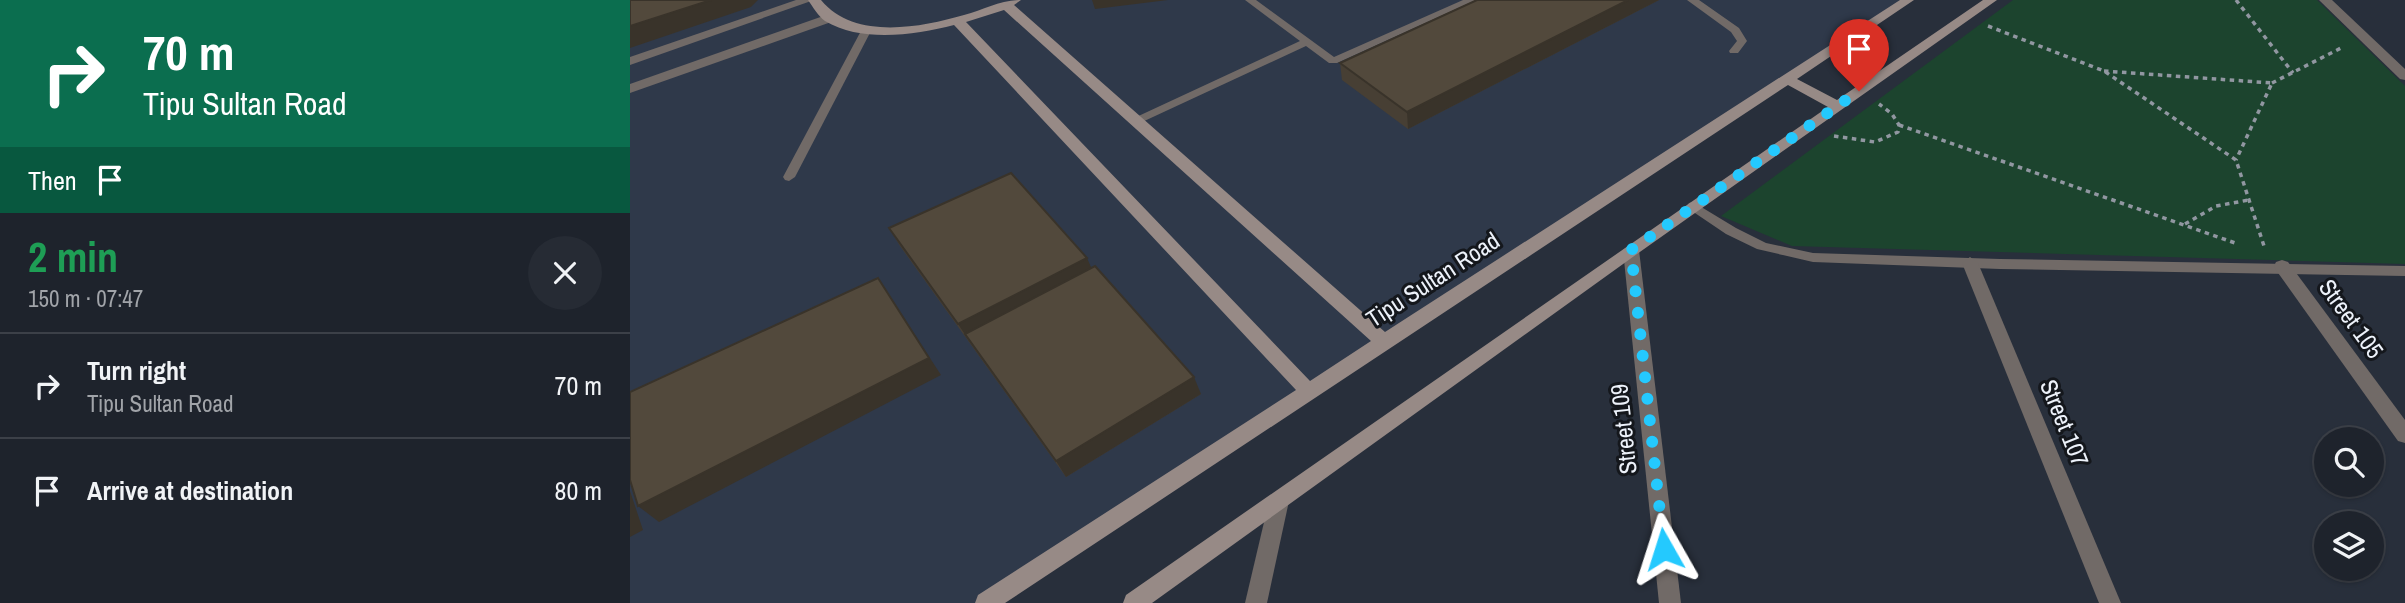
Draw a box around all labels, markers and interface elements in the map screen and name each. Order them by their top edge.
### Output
text: 70 m [143,19,235,85]
pin [1829,19,1889,91]
icon: right [28,28,119,119]
icon: arrive [1840,30,1878,68]
text: Tipu Sultan Road [143,82,347,125]
icon: arrive [91,161,129,199]
text: Then [28,163,77,198]
street label: Tipu Sultan Road [1360,224,1505,334]
text: 2 min [28,229,118,285]
button: close [528,236,602,310]
street label: Street 105 [2312,272,2391,365]
text: 150 m · 07:47 [28,283,143,314]
text: Turn right [87,353,186,388]
icon: right [28,367,66,405]
text: 70 m [555,368,602,403]
street label: Street 107 [2033,375,2097,471]
street label: Street 109 [1602,382,1644,476]
text: Tipu Sultan Road [87,388,233,419]
map controls [2314,427,2384,581]
button: search [2314,427,2384,497]
icon: arrive [28,472,66,510]
text: Arrive at destination [87,473,293,508]
text: 80 m [555,473,602,508]
button: layers [2314,511,2384,581]
position arrow [1627,512,1701,586]

